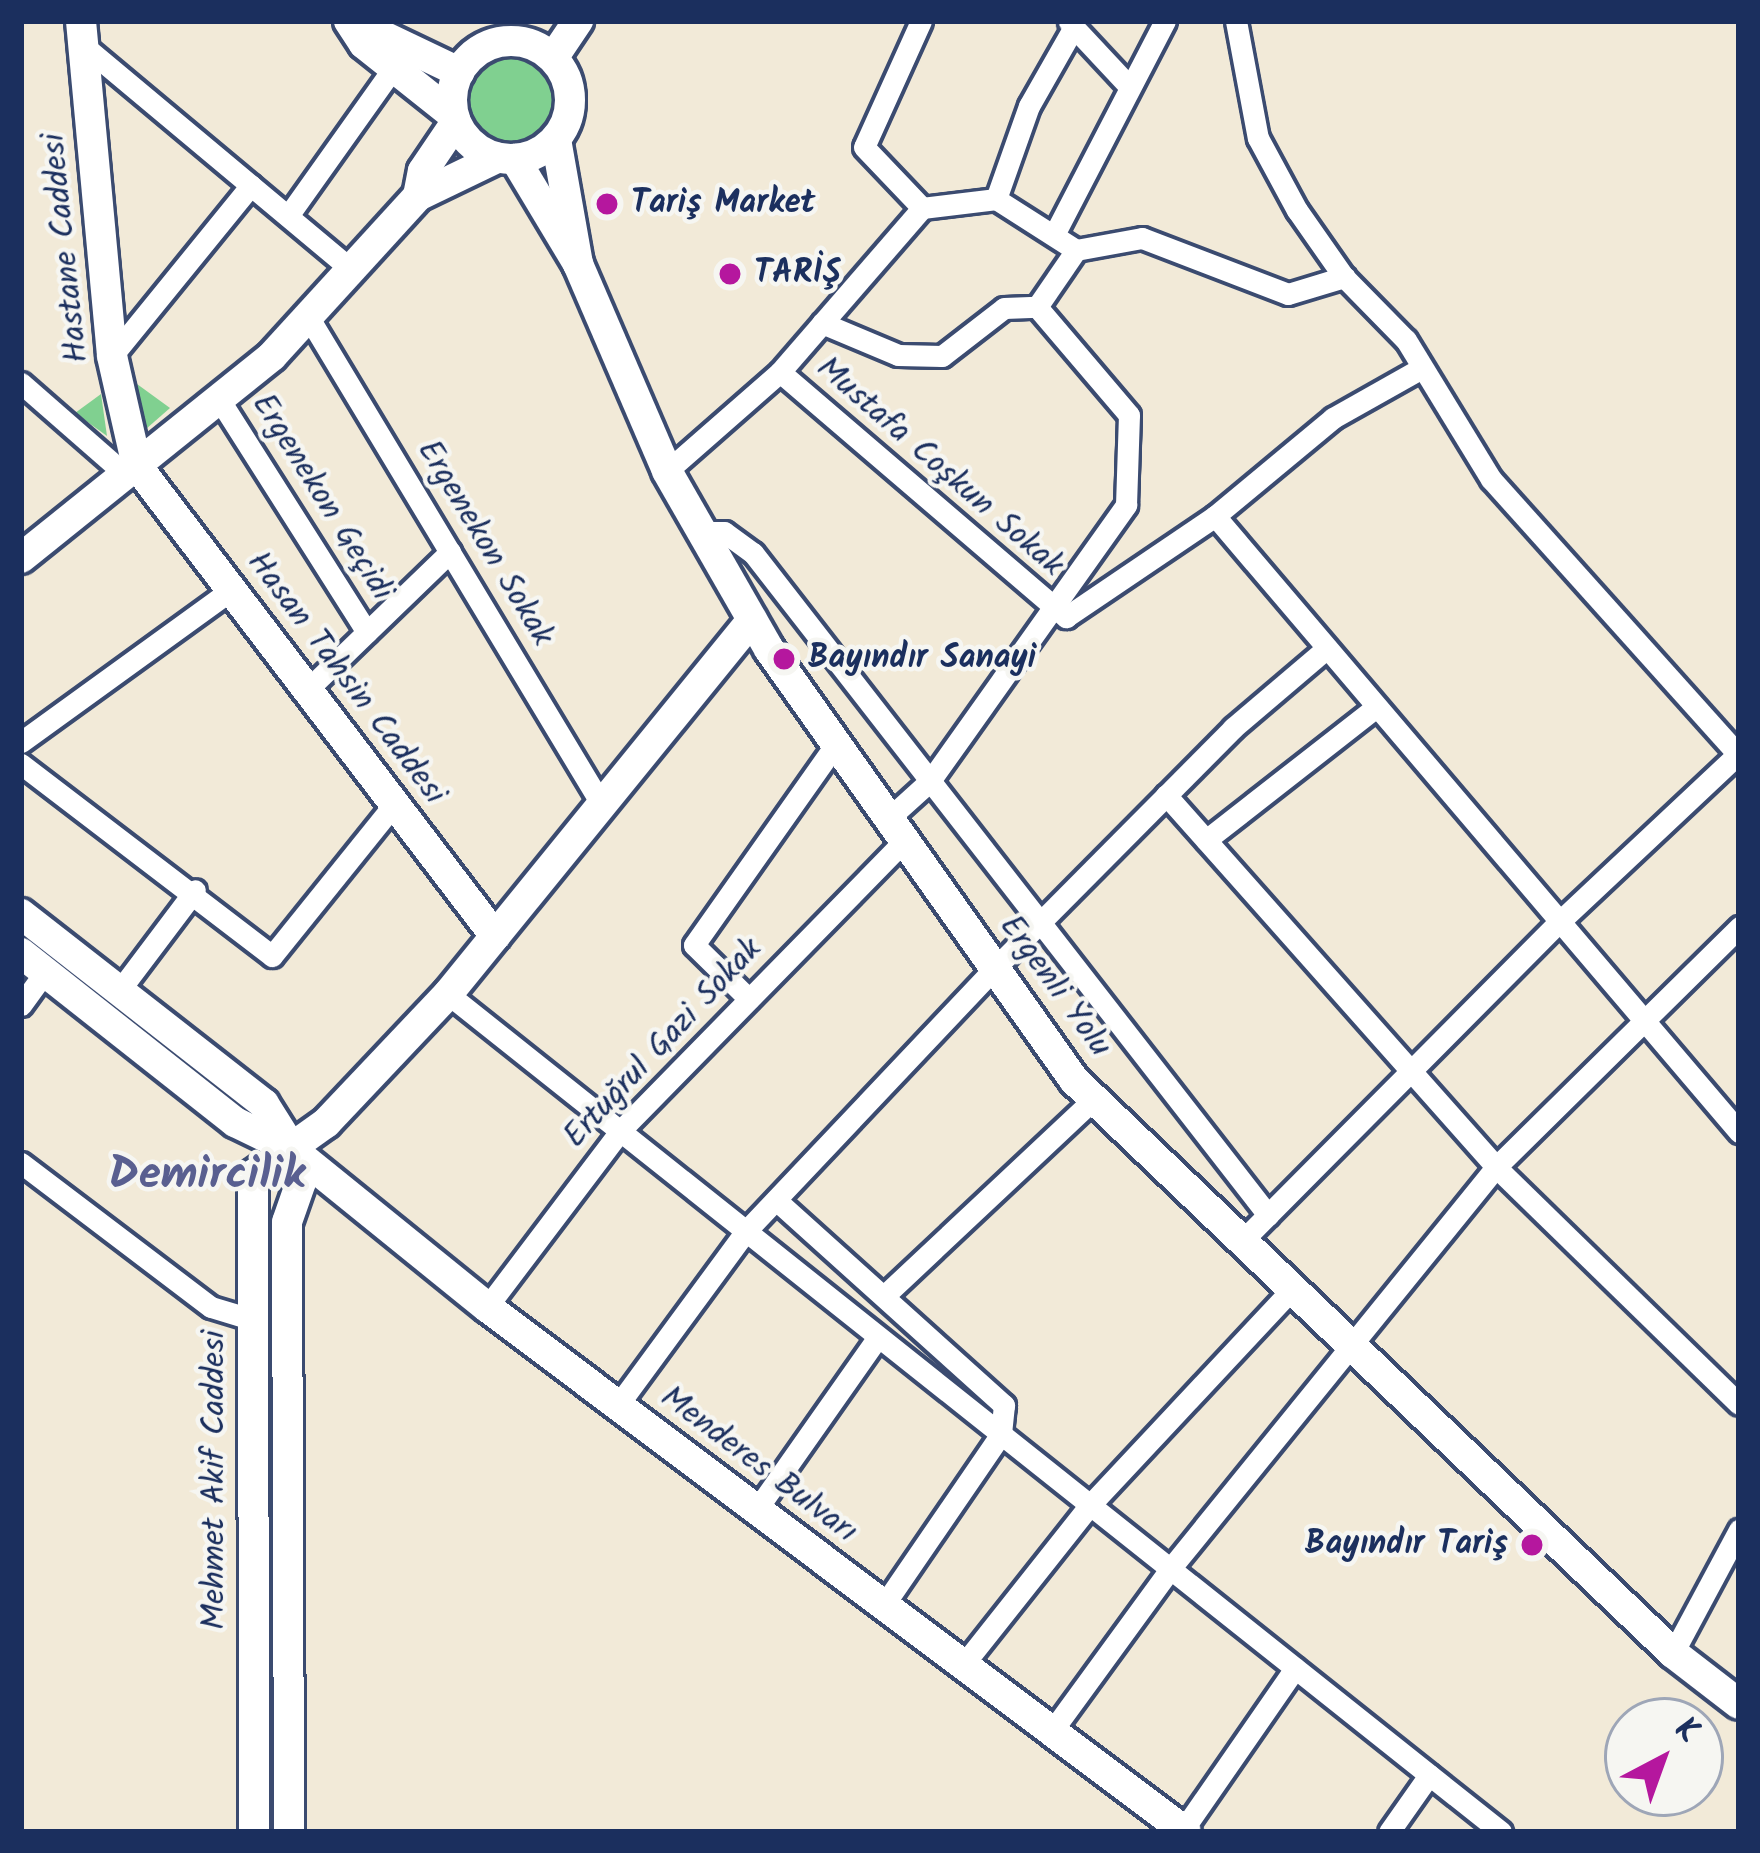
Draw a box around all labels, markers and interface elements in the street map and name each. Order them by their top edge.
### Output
street label: Hastane Caddesi [35,131,99,365]
place label: Tariş Market [631,184,815,224]
marker: Tariş Market [594,191,620,217]
place label: TARİŞ [754,254,841,294]
marker: TARİŞ [717,261,743,287]
street label: Mustafa Coşkun Sokak [807,350,1071,586]
street label: Ergenekon Geçidi [242,387,400,609]
street label: Ergenekon Sokak [407,434,561,654]
street label: Hasan Tahsin Caddesi [237,545,453,813]
place label: Bayındır Sanayi [808,639,1036,679]
marker: Bayındır Sanayi [771,646,797,672]
street label: Ergenli Yolu [989,908,1119,1066]
street label: Ertuğrul Gazi Sokak [557,931,771,1157]
district label: Demircilik [109,1150,305,1204]
street label: Mehmet Akif Caddesi [196,1330,236,1630]
street label: Menderes Bulvarı [652,1379,864,1553]
place label: Bayındır Tariş [1305,1525,1508,1565]
marker: Bayındır Tariş [1519,1532,1545,1558]
north arrow [1604,1697,1724,1817]
text: K [1661,1705,1711,1758]

